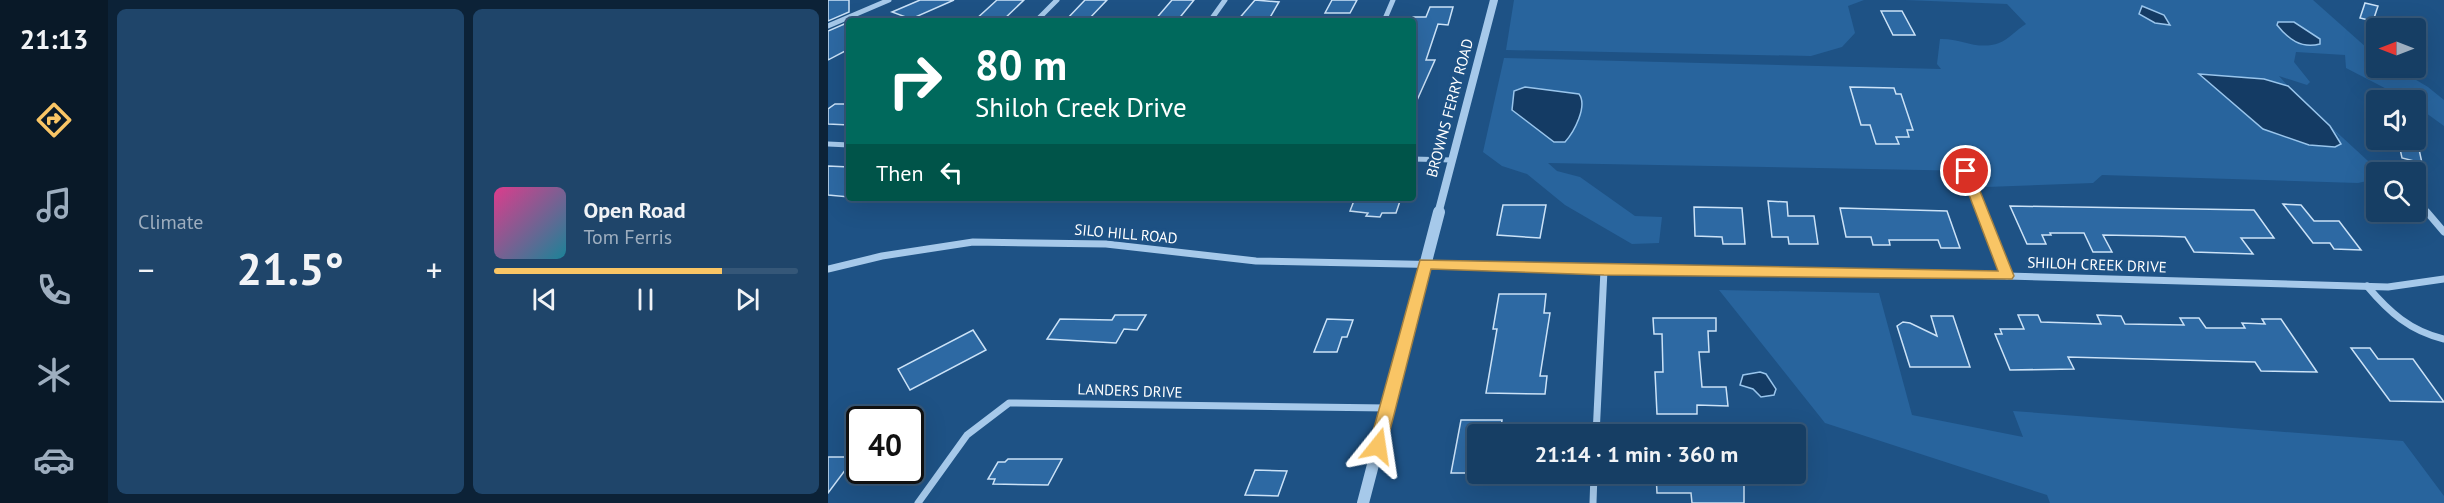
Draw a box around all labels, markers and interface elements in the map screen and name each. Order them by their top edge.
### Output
north arrow [2366,18,2426,78]
map controls [2366,18,2426,222]
text: 21:13 [20,22,88,56]
street label: BROWNS FERRY ROAD [1422,36,1477,179]
text: 80 m [975,37,1067,92]
icon: right [876,42,954,120]
text: Shiloh Creek Drive [975,90,1187,124]
button: sound [2366,90,2426,150]
icon: directions [33,99,75,141]
pin [1940,145,1991,196]
icon: arrive [1949,154,1982,187]
icon: left [935,156,968,189]
text: Then [876,159,923,187]
button: search [2366,162,2426,222]
icon: music [33,184,75,226]
text: Open Road [584,196,686,224]
text: Climate [138,209,204,235]
street label: SILO HILL ROAD [1074,220,1178,247]
text: Tom Ferris [584,224,672,250]
text: 21.5° [237,239,344,297]
text: − [138,248,155,291]
text: + [426,248,443,291]
street label: SHILOH CREEK DRIVE [2027,253,2167,276]
icon: phone [33,269,75,311]
icon: previous [528,283,561,316]
icon: pause [629,283,662,316]
icon: next [731,283,764,316]
icon: climate [33,354,75,396]
street label: LANDERS DRIVE [1077,379,1183,402]
speed limit sign: 40 [846,406,924,484]
position arrow [1346,414,1410,478]
icon: car [33,439,75,481]
text: 21:14 · 1 min · 360 m [1535,440,1738,468]

